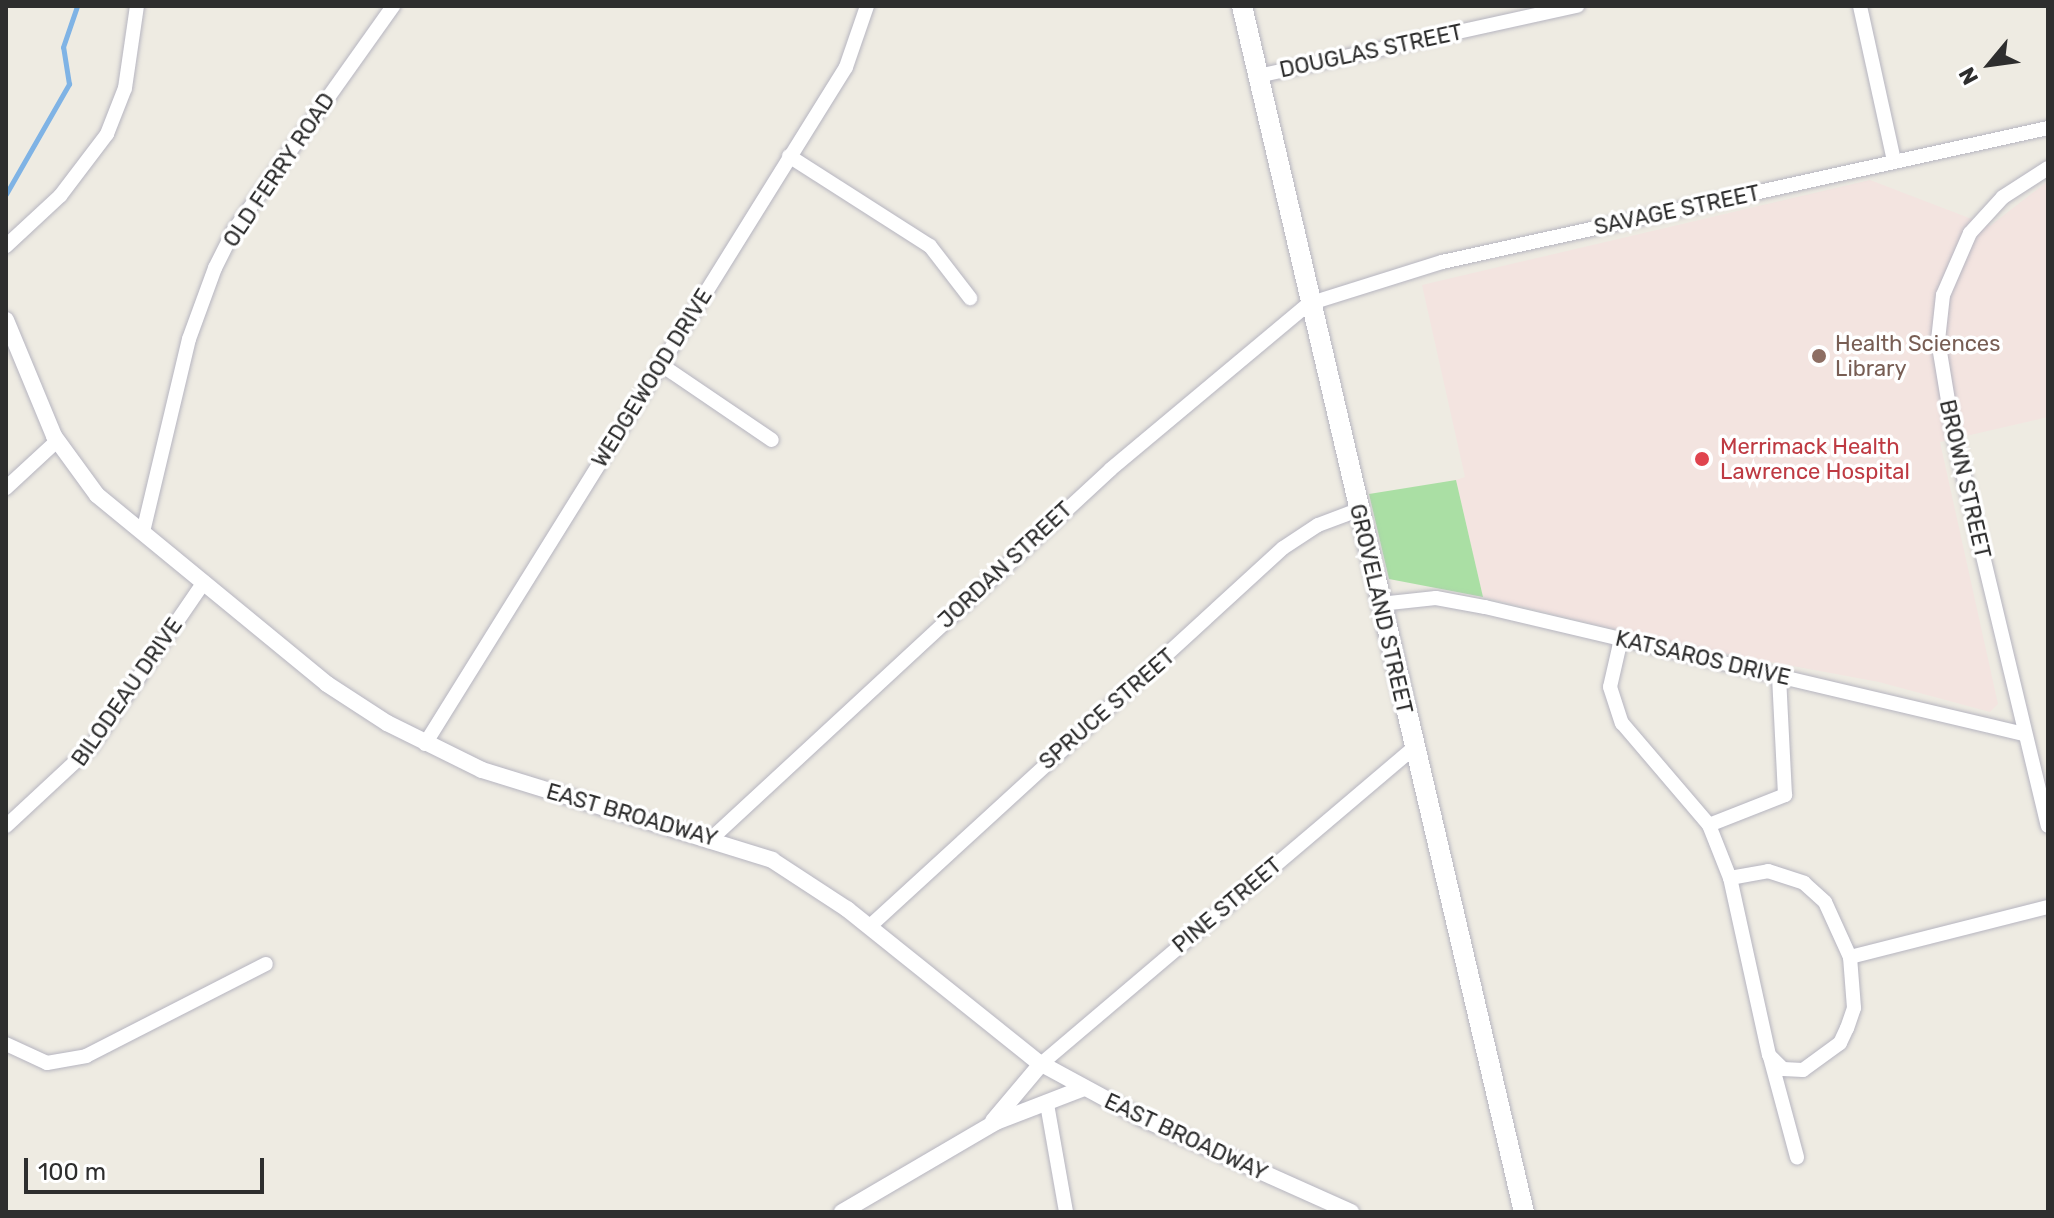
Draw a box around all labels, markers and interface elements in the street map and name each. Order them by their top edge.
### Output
street label: DOUGLAS STREET [1277,19,1465,83]
north arrow [1950,24,2030,104]
text: N [1953,62,1984,89]
street label: OLD FERRY ROAD [218,88,340,252]
street label: SAVAGE STREET [1592,180,1762,240]
street label: WEDGEWOOD DRIVE [586,284,718,472]
place label: Health Sciences Library [1835,330,2000,382]
marker: Health Sciences Library [1810,347,1828,365]
street label: BROWN STREET [1934,397,1996,561]
place label: Merrimack Health Lawrence Hospital [1720,433,1910,484]
marker: Merrimack Health Lawrence Hospital [1691,448,1713,470]
street label: JORDAN STREET [933,496,1077,634]
street label: GROVELAND STREET [1344,501,1418,717]
street label: BILODEAU DRIVE [66,613,188,771]
street label: KATSAROS DRIVE [1613,625,1793,691]
street label: SPRUCE STREET [1034,643,1180,775]
street label: EAST BROADWAY [543,778,721,852]
street label: PINE STREET [1167,852,1287,958]
street label: EAST BROADWAY [1100,1088,1272,1186]
scale bar [28,1142,268,1192]
text: 100 m [38,1158,106,1186]

